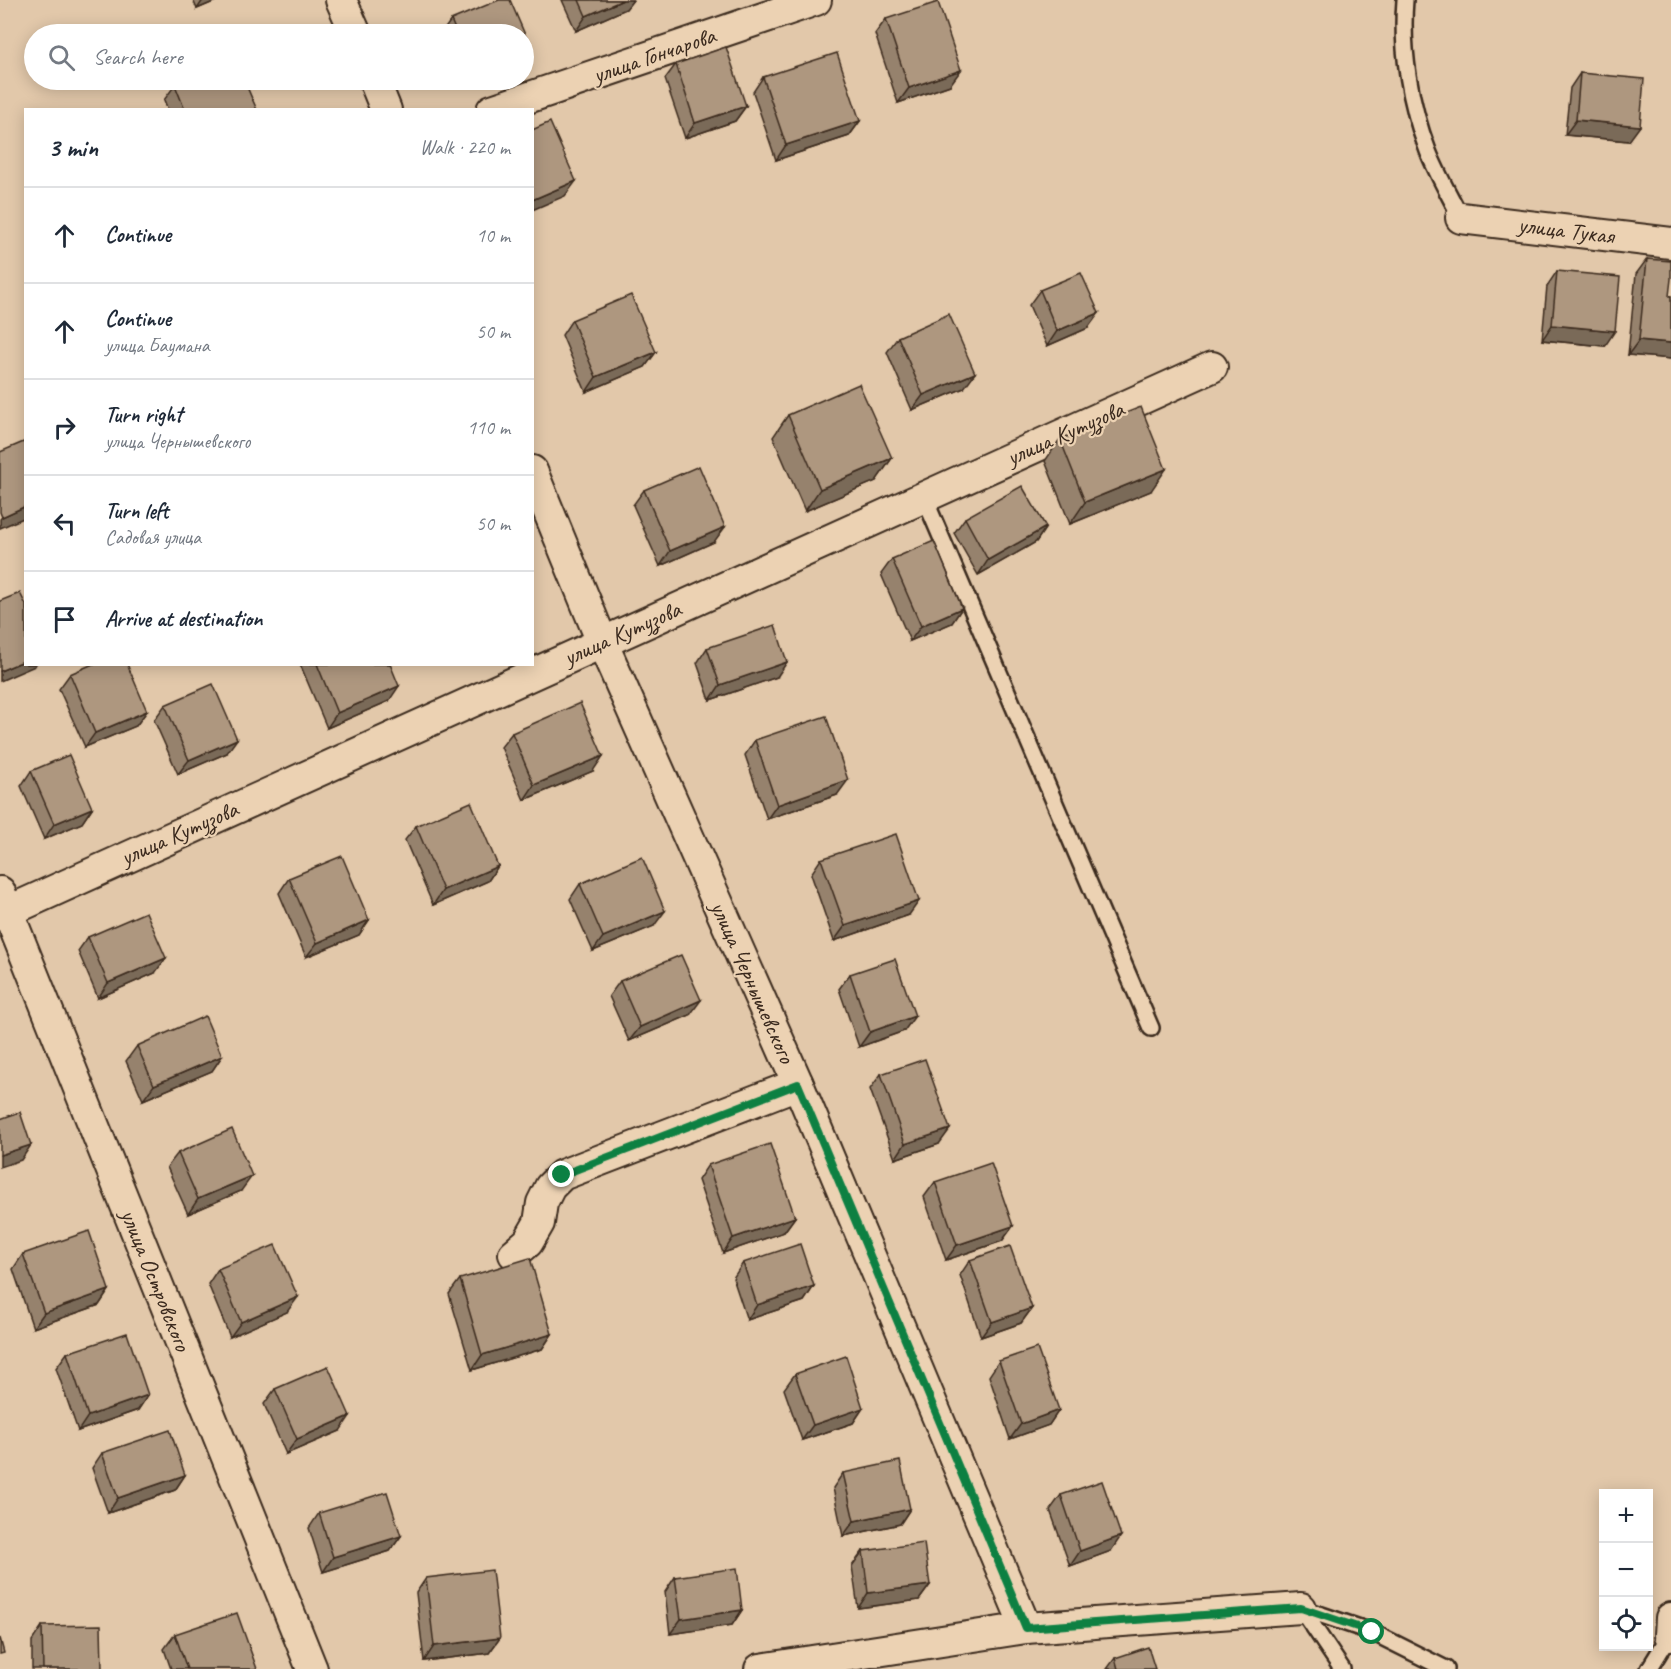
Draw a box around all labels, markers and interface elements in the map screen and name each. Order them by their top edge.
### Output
street label: улица Гончарова [587,20,721,91]
search box [24,24,534,90]
icon: search [45,41,78,74]
text: Search here [93,43,183,71]
text: 3 min [48,131,98,164]
text: Walk · 220 m [420,135,510,160]
street label: улица Тукая [1514,209,1617,251]
icon: ahead [48,219,81,252]
text: Continue [105,221,171,249]
text: 10 m [476,223,510,248]
text: Continue [105,305,171,333]
icon: ahead [48,315,81,348]
text: 50 m [476,319,510,344]
text: улица Баумана [105,333,210,358]
street label: улица Кутузова [1000,393,1130,474]
text: Turn right [105,401,182,429]
icon: right [48,411,81,444]
text: 110 m [467,415,510,440]
text: улица Чернышевского [105,429,250,454]
text: Turn left [105,497,169,525]
icon: left [48,507,81,540]
text: 50 m [476,511,510,536]
text: Садовая улица [105,525,201,550]
street label: улица Кутузова [557,593,687,674]
icon: arrive [48,603,81,636]
text: Arrive at destination [105,605,262,633]
street label: улица Кутузова [114,793,244,874]
street label: улица Чернышевского [703,894,803,1069]
route end [548,1161,574,1187]
street label: улица Островского [113,1203,199,1357]
map controls [1599,1489,1653,1651]
button: + [1599,1489,1653,1543]
button: − [1599,1543,1653,1597]
button: locate [1599,1597,1653,1651]
route start [1358,1618,1384,1644]

